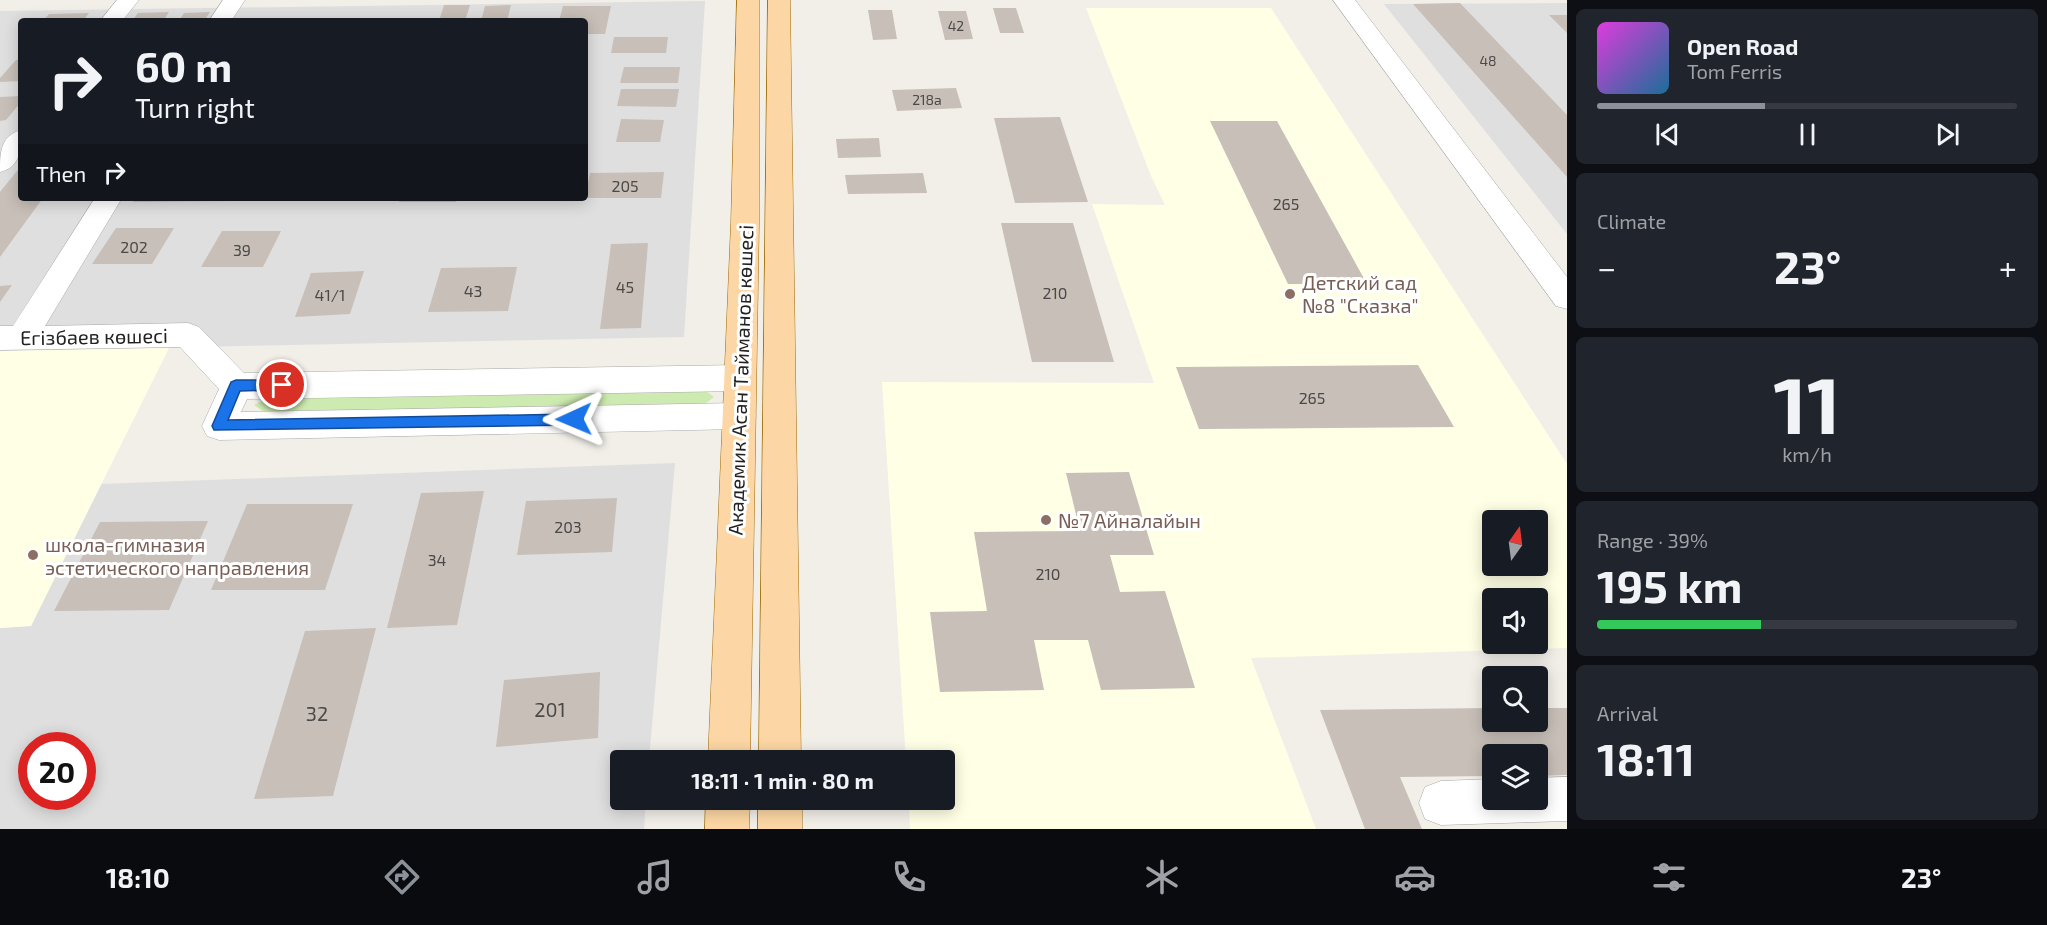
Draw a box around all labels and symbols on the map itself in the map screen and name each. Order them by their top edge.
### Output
house number: 42 [948,17,964,34]
house number: 48 [1479,52,1497,69]
house number: 218а [912,91,942,108]
house number: 205 [611,176,639,195]
house number: 265 [1273,194,1299,213]
street label: Академик Асан Тайманов көшесі [723,224,757,536]
house number: 202 [120,237,148,256]
house number: 39 [233,240,251,259]
place label: Детский сад №8 "Сказка" [1302,270,1418,317]
house number: 45 [616,277,634,296]
house number: 43 [464,281,482,300]
house number: 210 [1042,283,1068,302]
house number: 41/1 [315,285,345,304]
marker: Детский сад №8 "Сказка" [1283,287,1297,301]
street label: Егізбаев көшесі [20,323,168,349]
pin [256,359,307,410]
position arrow [542,387,606,451]
house number: 265 [1299,388,1325,407]
place label: №7 Айналайын [1058,508,1201,532]
north arrow [1482,510,1548,576]
marker: №7 Айналайын [1039,513,1053,527]
house number: 203 [554,517,582,536]
place label: школа-гимназия эстетического направления [45,532,309,579]
marker: школа-гимназия эстетического направления [26,548,40,562]
house number: 34 [428,550,447,569]
house number: 210 [1035,564,1061,583]
house number: 201 [534,697,566,721]
house number: 32 [306,701,328,725]
speed limit sign: 20 [18,732,96,810]

